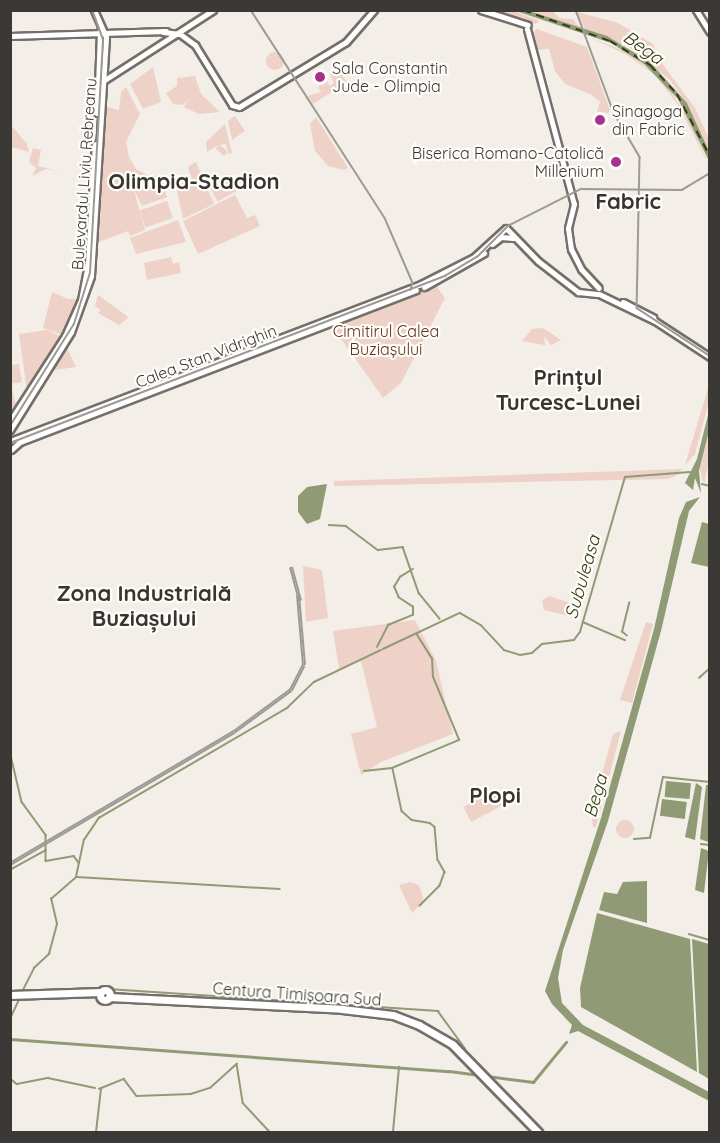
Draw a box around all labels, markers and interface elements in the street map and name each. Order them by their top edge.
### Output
water label: Bega [619,27,667,69]
place label: Sala Constantin Jude - Olimpia [332,58,448,96]
marker: Sala Constantin Jude - Olimpia [313,70,327,84]
street label: Bulevardul Liviu Rebreanu [68,77,100,271]
place label: Sinagoga din Fabric [612,101,685,139]
marker: Sinagoga din Fabric [593,113,607,127]
place label: Biserica Romano-Catolică Millenium [412,143,604,181]
marker: Biserica Romano-Catolică Millenium [609,155,623,169]
district label: Olimpia-Stadion [108,169,280,195]
district label: Fabric [595,189,661,215]
street label: Calea Stan Vidrighin [133,320,279,392]
park label: Cimitirul Calea Buziașului [333,321,439,359]
district label: Prințul Turcesc-Lunei [496,364,640,416]
water label: Subuleasa [561,533,605,621]
district label: Zona Industrială Buziașului [56,580,232,632]
water label: Bega [580,772,612,820]
district label: Plopi [469,783,521,809]
street label: Centura Timișoara Sud [212,979,382,1009]

